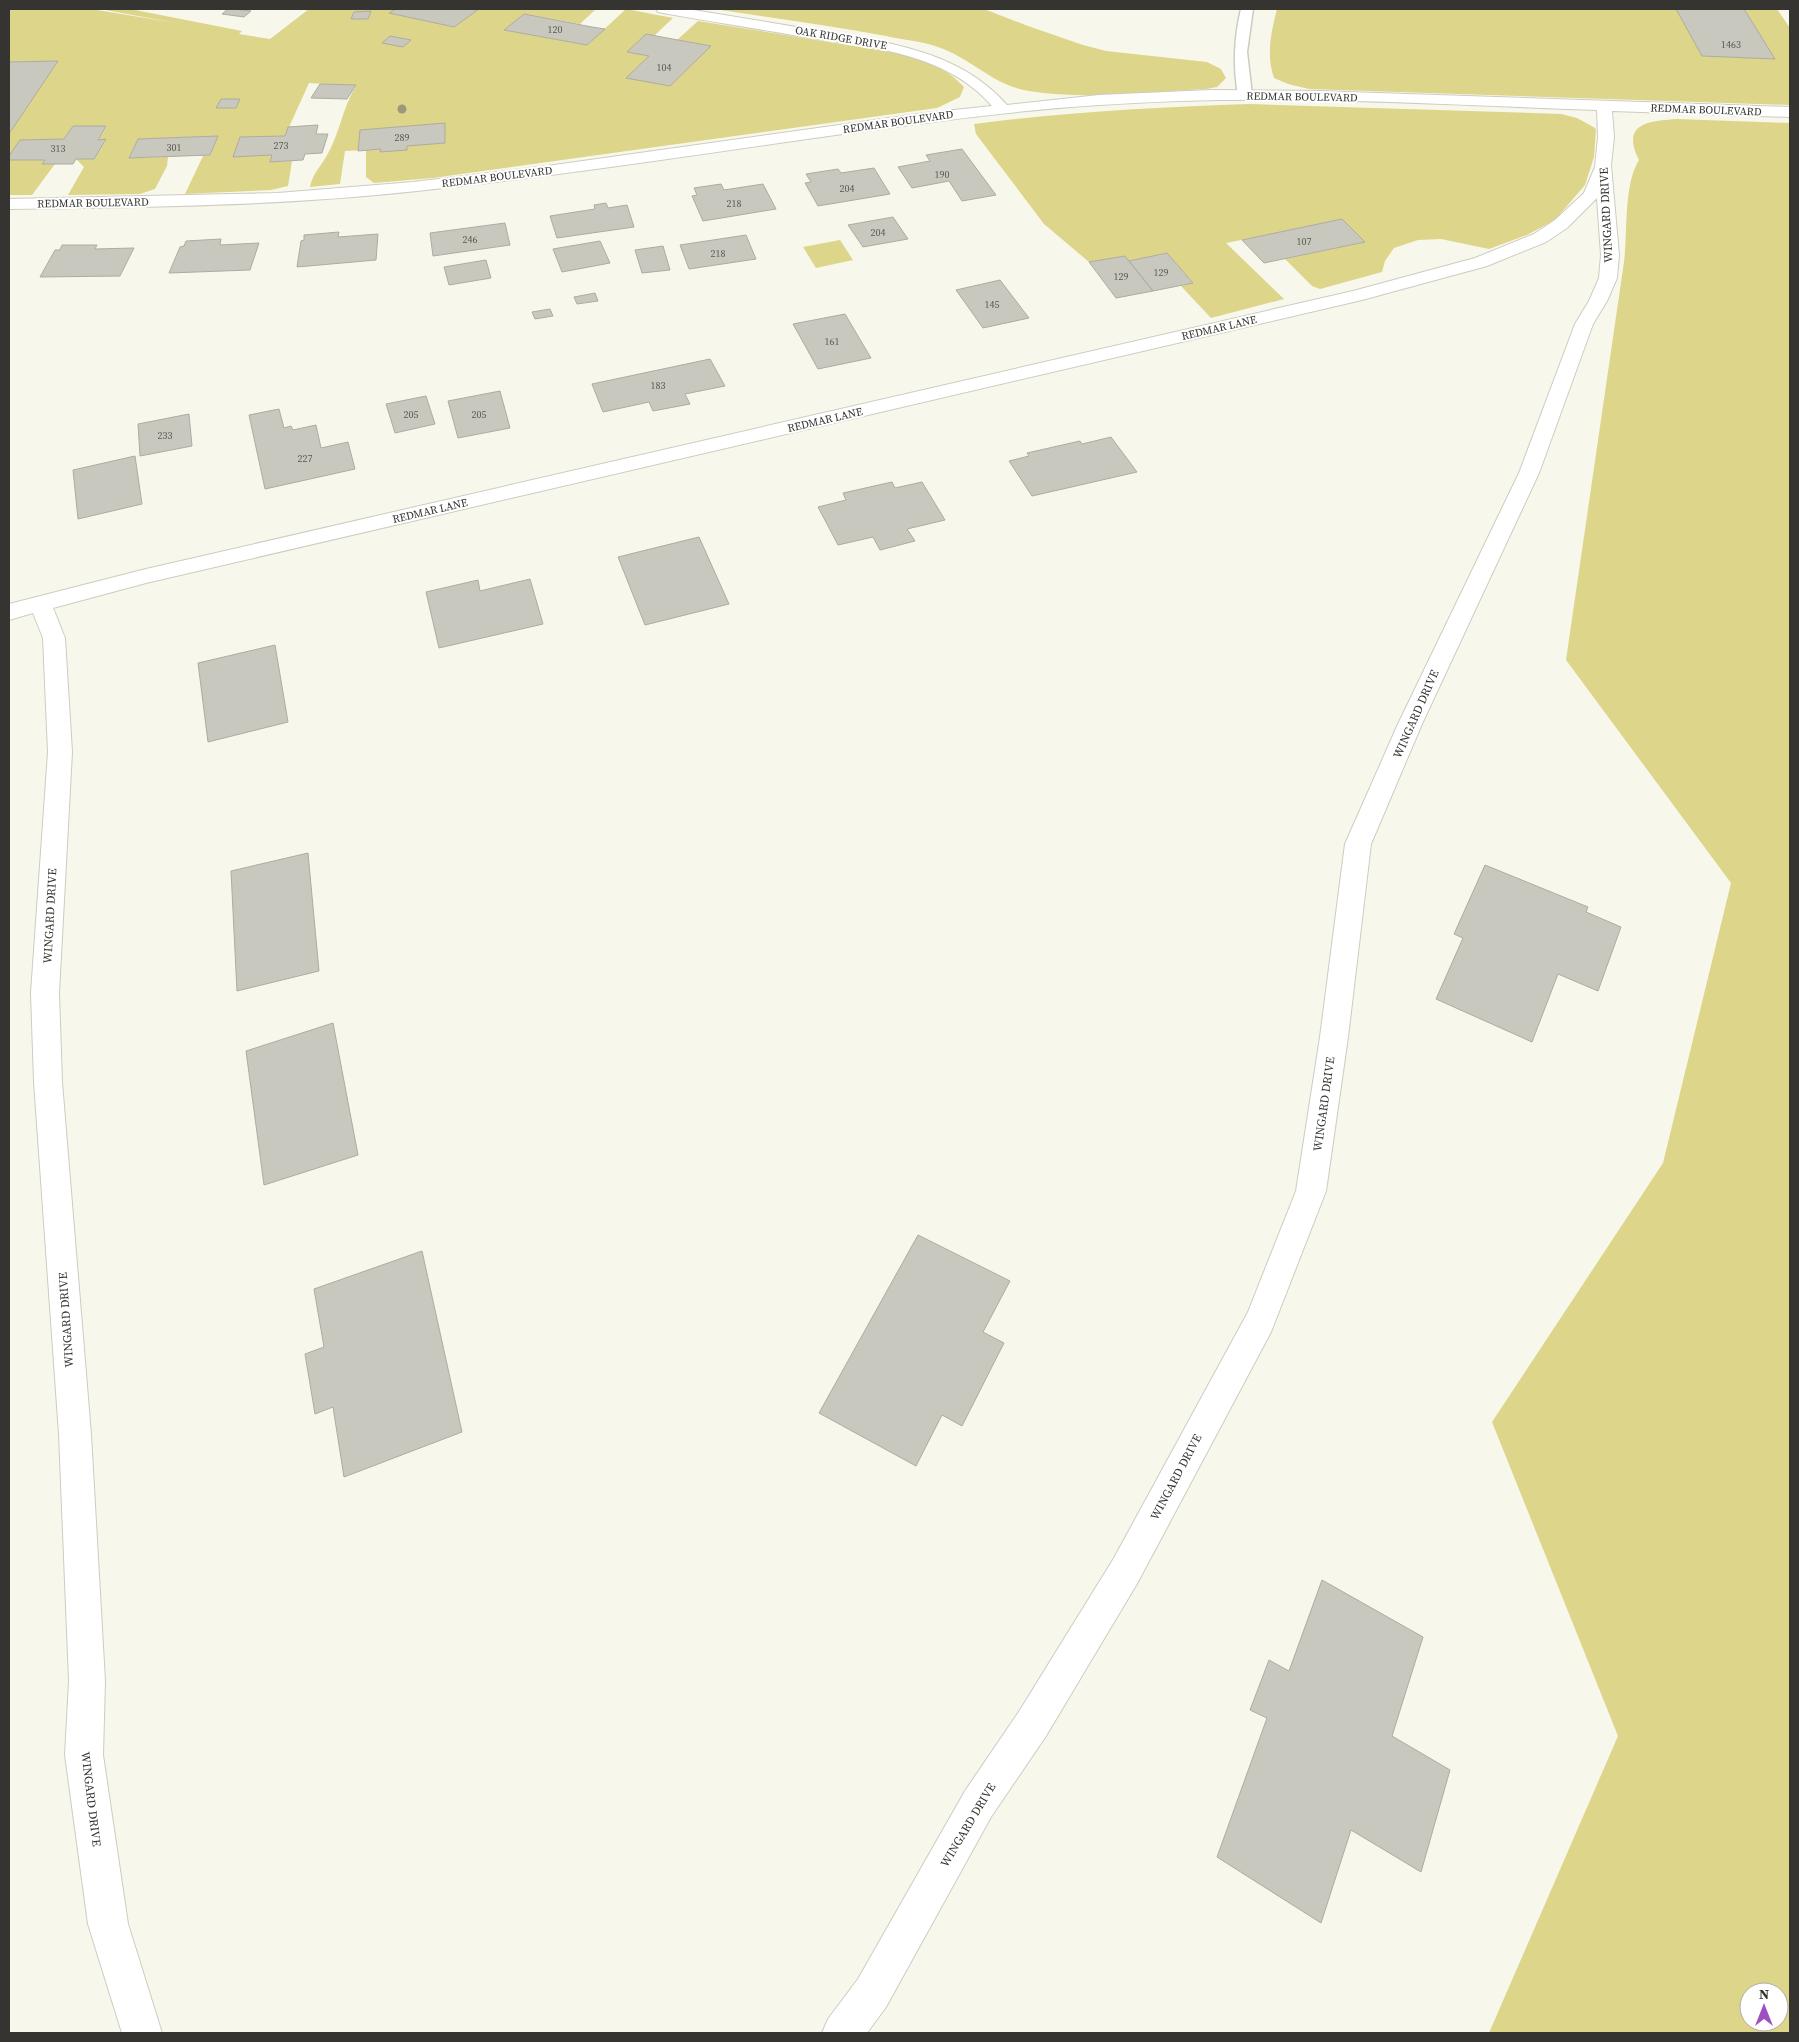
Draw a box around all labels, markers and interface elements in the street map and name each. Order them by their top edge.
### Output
house number: 120 [548,23,563,36]
street label: OAK RIDGE DRIVE [794,23,888,54]
house number: 1463 [1721,38,1741,51]
house number: 104 [657,61,672,74]
street label: REDMAR BOULEVARD [1246,89,1358,105]
street label: REDMAR BOULEVARD [1650,101,1762,119]
street label: REDMAR BOULEVARD [842,107,954,137]
house number: 289 [395,131,410,144]
house number: 273 [274,139,289,152]
house number: 301 [167,141,182,154]
house number: 313 [51,142,66,155]
street label: REDMAR BOULEVARD [441,163,553,191]
street label: WINGARD DRIVE [1596,167,1616,263]
house number: 190 [935,168,950,181]
house number: 204 [840,182,855,195]
street label: REDMAR BOULEVARD [37,195,149,211]
house number: 218 [727,197,742,210]
house number: 204 [871,226,886,239]
house number: 246 [463,233,478,246]
house number: 107 [1297,235,1312,248]
house number: 218 [711,247,726,260]
house number: 129 [1154,266,1169,279]
house number: 129 [1114,270,1129,283]
house number: 145 [985,298,1000,311]
street label: REDMAR LANE [1180,312,1258,344]
house number: 161 [825,335,840,348]
house number: 183 [651,379,666,392]
street label: REDMAR LANE [786,404,864,436]
house number: 205 [404,408,419,421]
house number: 205 [472,408,487,421]
house number: 233 [158,429,173,442]
house number: 227 [298,452,313,465]
street label: REDMAR LANE [391,495,469,527]
street label: WINGARD DRIVE [1389,667,1443,761]
street label: WINGARD DRIVE [40,868,60,964]
street label: WINGARD DRIVE [1309,1056,1339,1152]
street label: WINGARD DRIVE [55,1272,77,1368]
street label: WINGARD DRIVE [1147,1431,1205,1523]
street label: WINGARD DRIVE [77,1751,105,1847]
street label: WINGARD DRIVE [937,1780,999,1870]
north arrow [1739,1982,1789,2032]
text: N [1759,1984,1769,2004]

